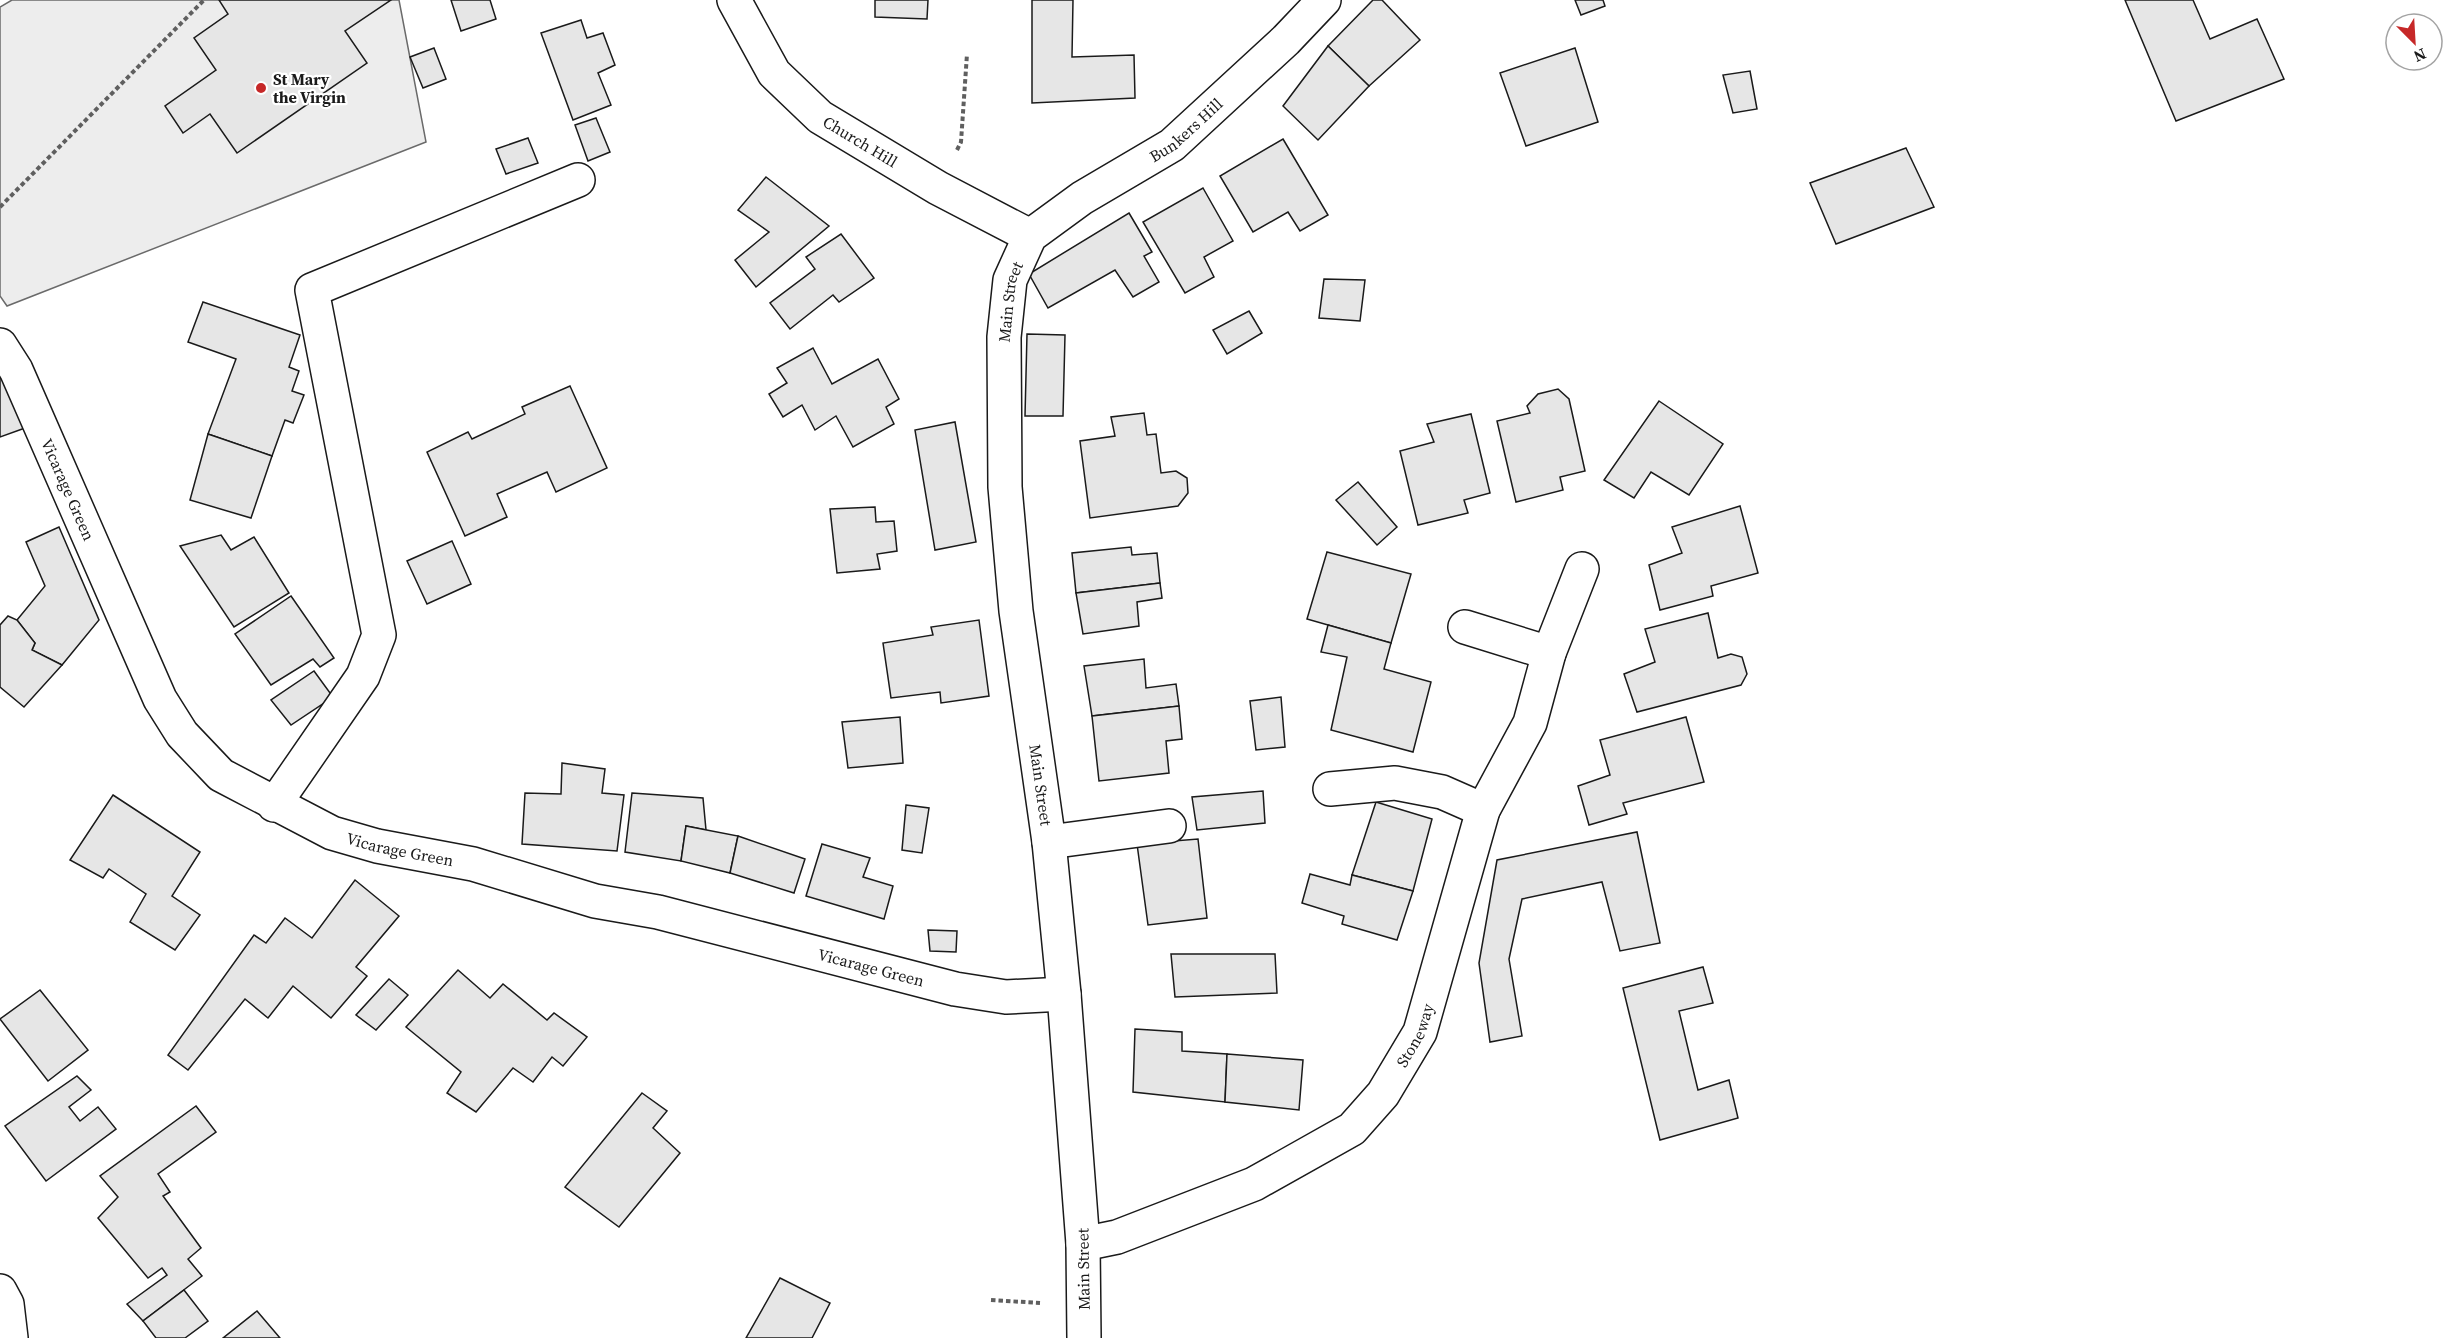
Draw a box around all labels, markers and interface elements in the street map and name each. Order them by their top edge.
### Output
north arrow [2384,12,2444,72]
text: N [2410,43,2430,68]
place label: St Mary the Virgin [273,68,346,108]
marker: St Mary the Virgin [254,81,268,95]
street label: Bunkers Hill [1145,93,1227,167]
street label: Church Hill [819,110,902,172]
street label: Main Street [993,257,1028,343]
street label: Vicarage Green [36,435,100,544]
street label: Main Street [1024,743,1058,828]
street label: Vicarage Green [344,827,456,871]
street label: Vicarage Green [815,943,927,992]
street label: Stoneway [1391,1000,1439,1071]
street label: Main Street [1071,1227,1095,1310]

